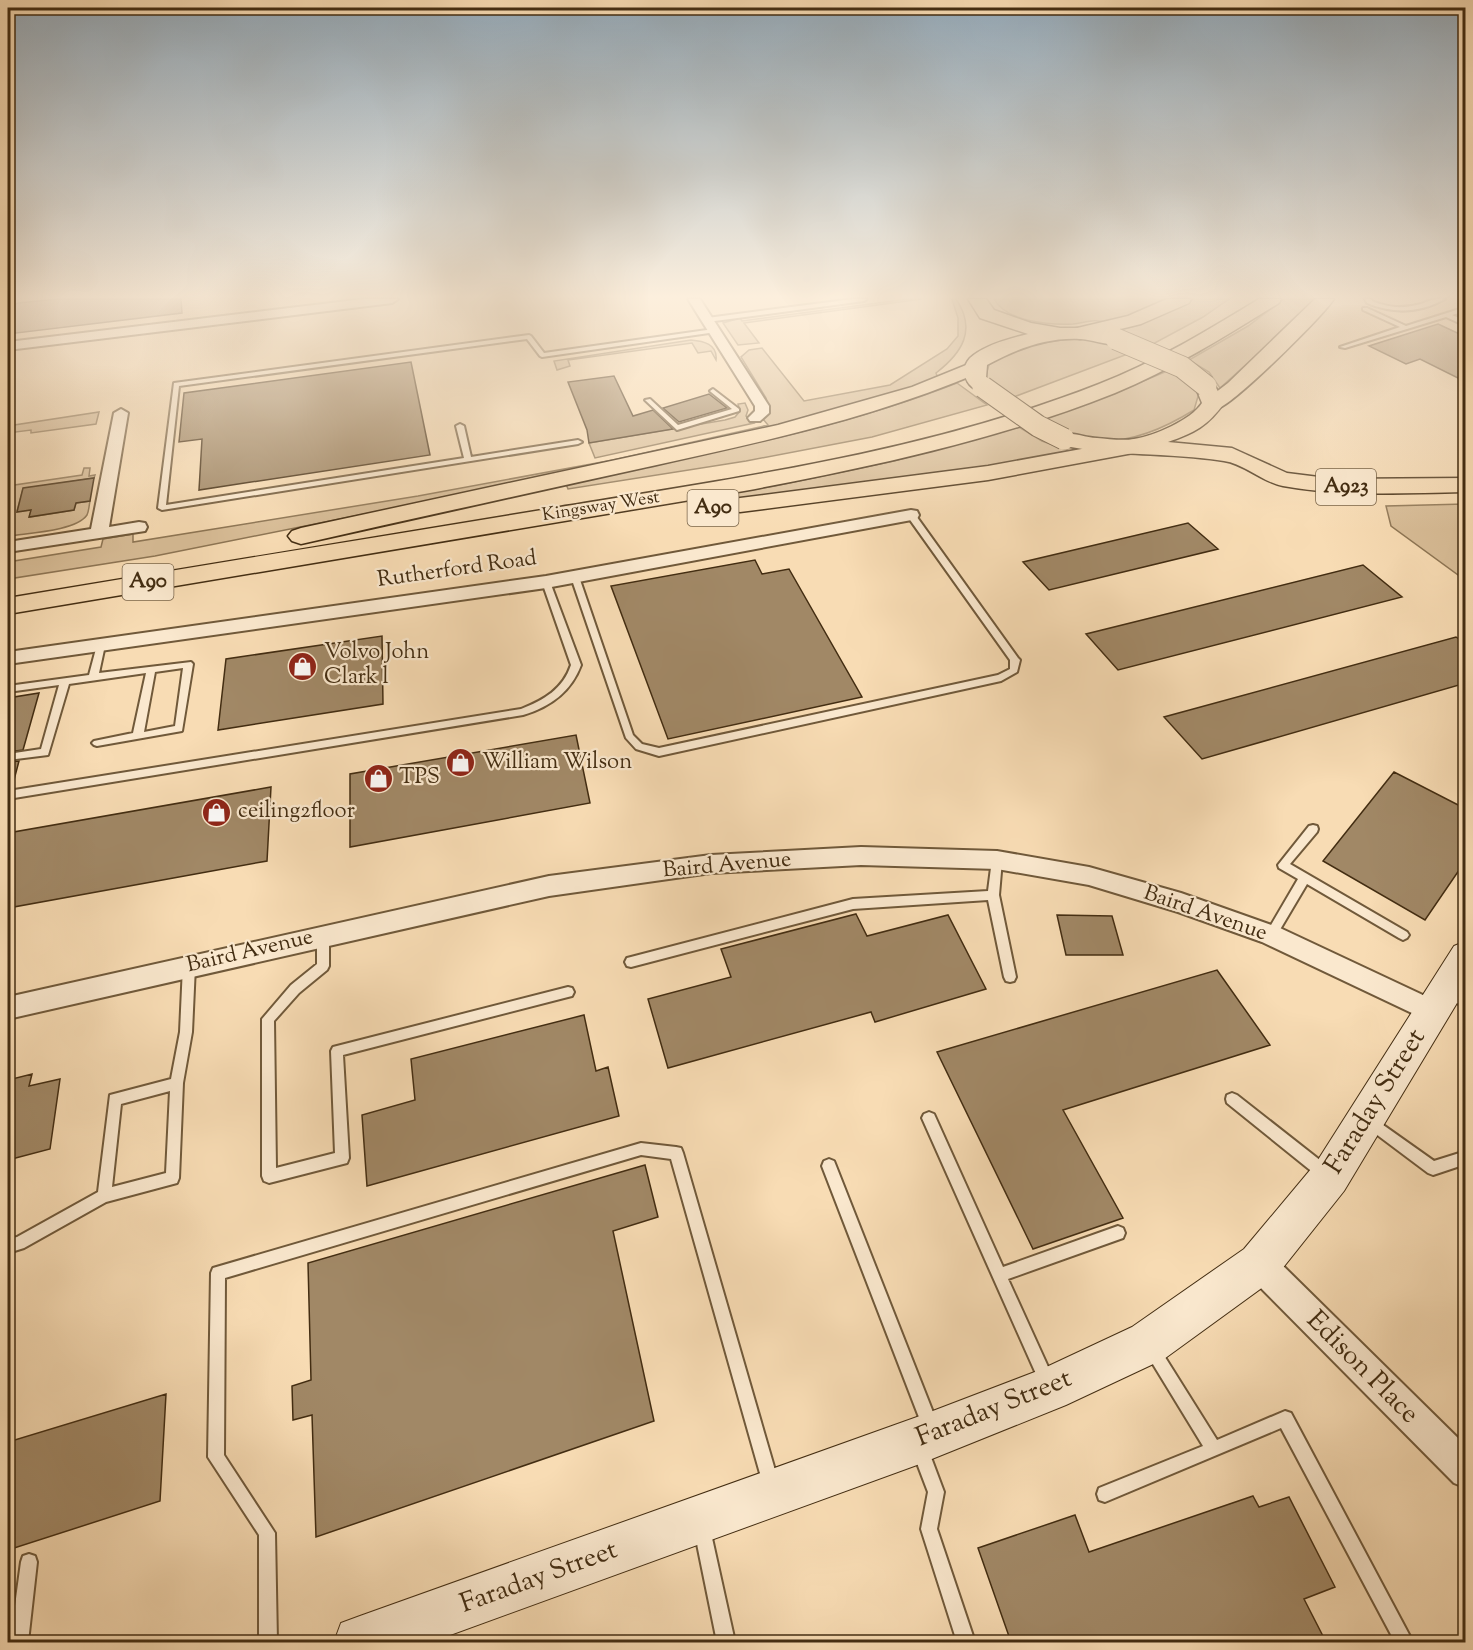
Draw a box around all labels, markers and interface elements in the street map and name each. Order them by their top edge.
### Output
road number: A923 [1316,469,1376,505]
street label: Kingsway West [540,485,662,529]
road number: A90 [688,490,738,526]
street label: Rutherford Road [375,543,539,597]
road number: A90 [122,564,174,600]
place label: Volvo John Clark l [324,637,429,694]
shop icon: Volvo John Clark l [287,650,319,682]
shop icon: William Wilson [445,747,477,779]
place label: William Wilson [482,747,632,779]
shop icon: TPS [362,762,394,794]
place label: TPS [399,762,440,794]
shop icon: ceiling2floor [201,796,233,828]
place label: ceiling2floor [238,796,355,828]
street label: Baird Avenue [661,844,793,888]
street label: Baird Avenue [1139,878,1271,950]
street label: Baird Avenue [184,922,316,982]
street label: Faraday Street [1316,1022,1436,1182]
street label: Edison Place [1297,1303,1427,1433]
street label: Faraday Street [910,1360,1078,1458]
street label: Faraday Street [455,1531,623,1625]

